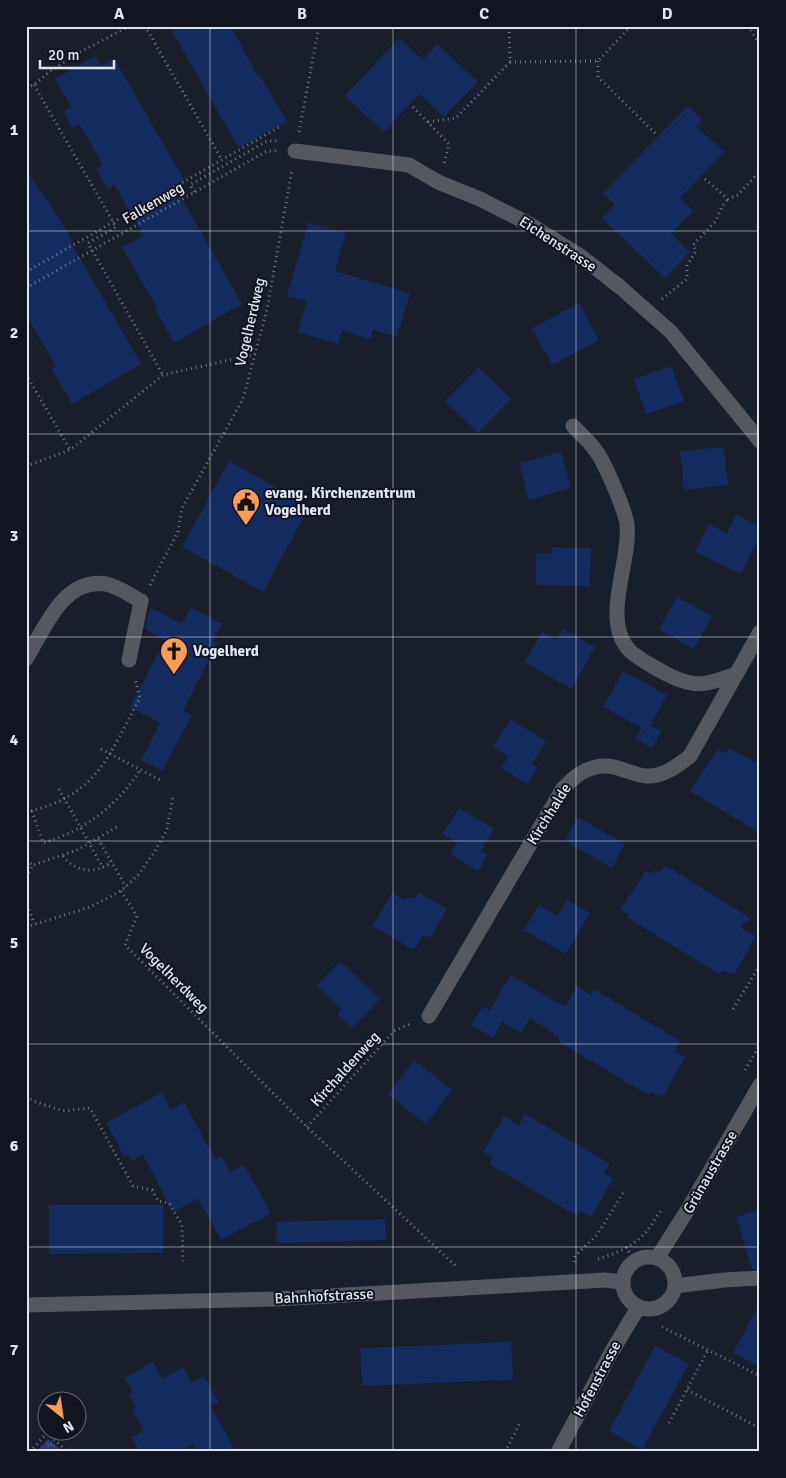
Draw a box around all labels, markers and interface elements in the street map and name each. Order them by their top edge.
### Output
text: A [114,4,125,24]
text: B [297,4,307,24]
text: C [479,4,489,24]
text: D [662,4,673,24]
scale bar [40,38,114,70]
text: 20 m [48,46,79,64]
text: 1 [10,120,19,140]
street label: Falkenweg [119,178,187,228]
street label: Eichenstrasse [516,212,600,276]
street label: Vogelherdweg [231,276,269,368]
text: 2 [10,323,18,343]
place label: evang. Kirchenzentrum Vogelherd [265,484,416,519]
public building icon: evang. Kirchenzentrum Vogelherd [231,487,261,526]
text: 3 [10,526,18,546]
church icon: Vogelherd [159,636,189,675]
place label: Vogelherd [193,642,259,660]
text: 4 [10,730,19,750]
street label: Kirchhalde [523,780,575,848]
text: 5 [10,933,18,953]
street label: Vogelherdweg [136,940,212,1016]
street label: Kirchaldenweg [307,1028,383,1110]
street label: Grünaustrasse [679,1127,741,1217]
text: 6 [10,1136,19,1156]
street label: Bahnhofstrasse [274,1284,374,1308]
street label: Hofenstrasse [569,1338,625,1420]
text: 7 [10,1340,19,1360]
north arrow [38,1390,88,1440]
text: N [60,1417,77,1437]

